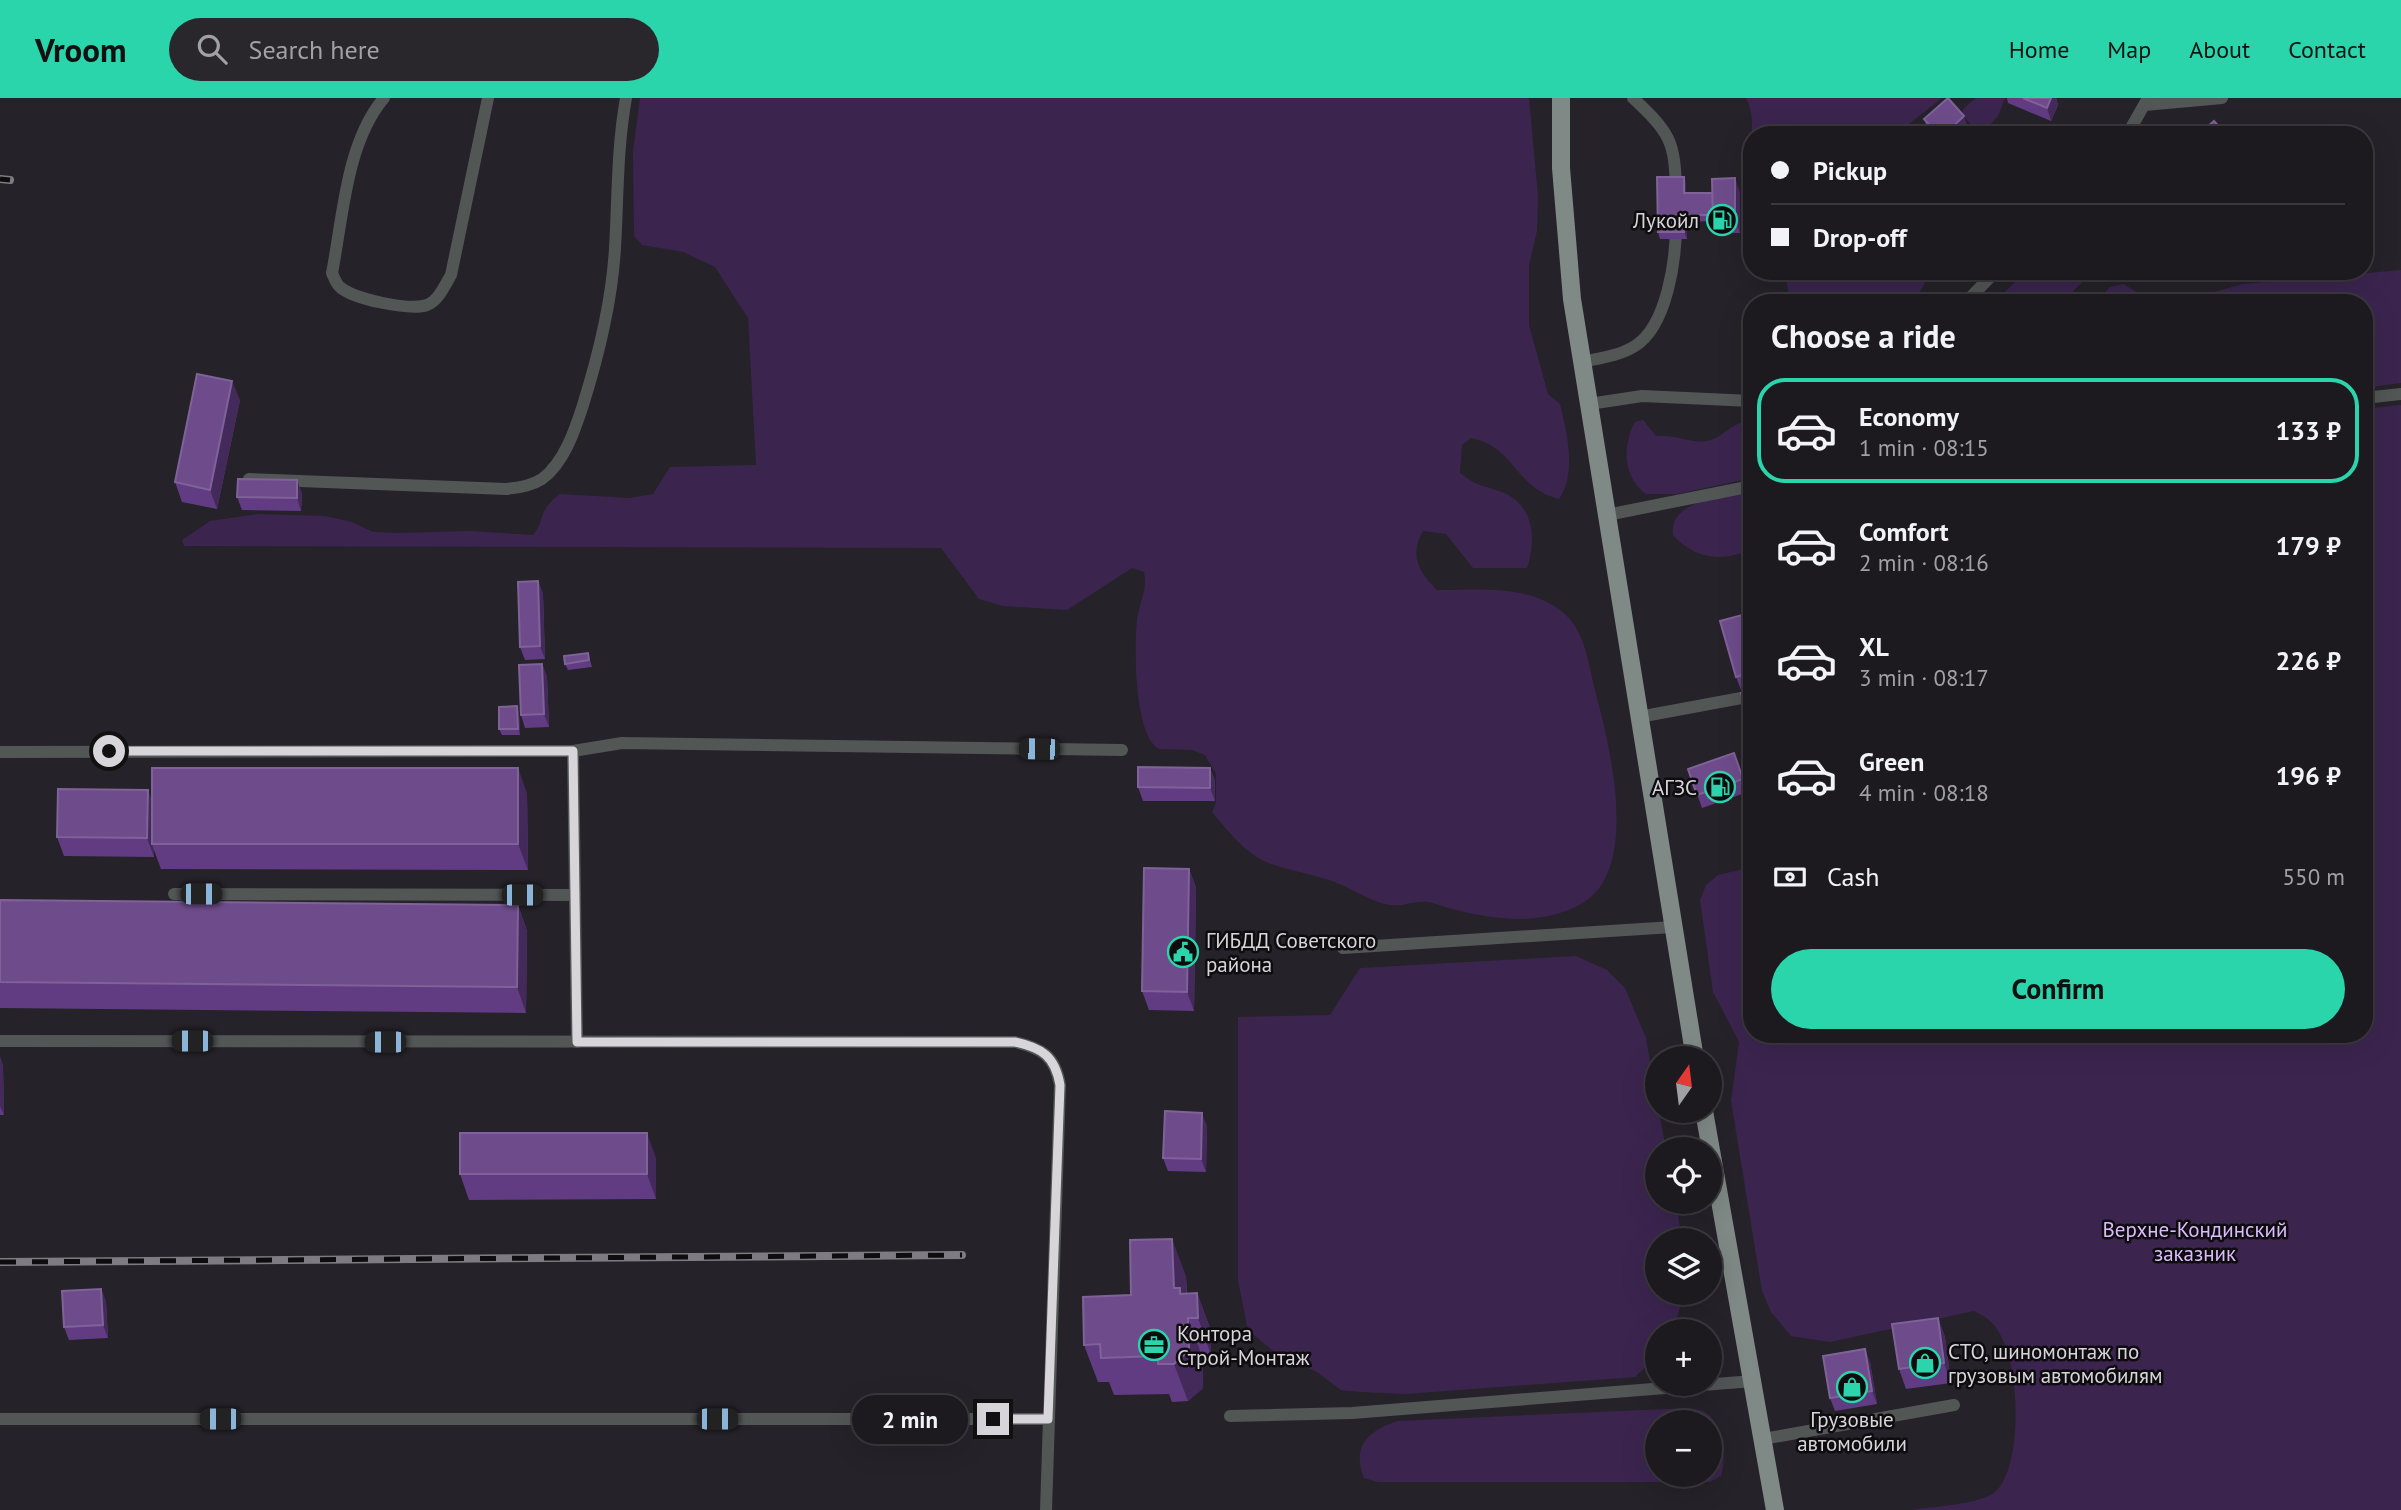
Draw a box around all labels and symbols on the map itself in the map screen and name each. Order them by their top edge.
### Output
fuel station icon: Лукойл [1705,203,1739,237]
place label: Лукойл [1632,207,1699,234]
route start [93,735,125,767]
car [1018,738,1061,760]
fuel station icon: АГЗС [1703,770,1737,804]
place label: АГЗС [1652,774,1697,801]
car [181,884,223,905]
car [502,885,544,906]
place label: ГИБДД Советского района [1206,927,1376,978]
public building icon: ГИБДД Советского района [1166,935,1200,969]
car [172,1031,214,1052]
car [365,1032,407,1053]
north arrow [1645,1046,1722,1124]
park label: Верхне-Кондинский заказник [2103,1216,2287,1267]
place label: Контора Строй-Монтаж [1177,1320,1310,1371]
office icon: Контора Строй-Монтаж [1137,1328,1171,1362]
place label: СТО, шиномонтаж по грузовым автомобилям [1948,1338,2162,1389]
shop icon: СТО, шиномонтаж по грузовым автомобилям [1908,1346,1942,1380]
shop icon: Грузовые автомобили [1835,1370,1869,1404]
callout: 2 min [853,1394,968,1444]
route end [977,1403,1009,1435]
place label: Грузовые автомобили [1797,1406,1907,1457]
car [200,1409,242,1430]
car [697,1409,739,1430]

